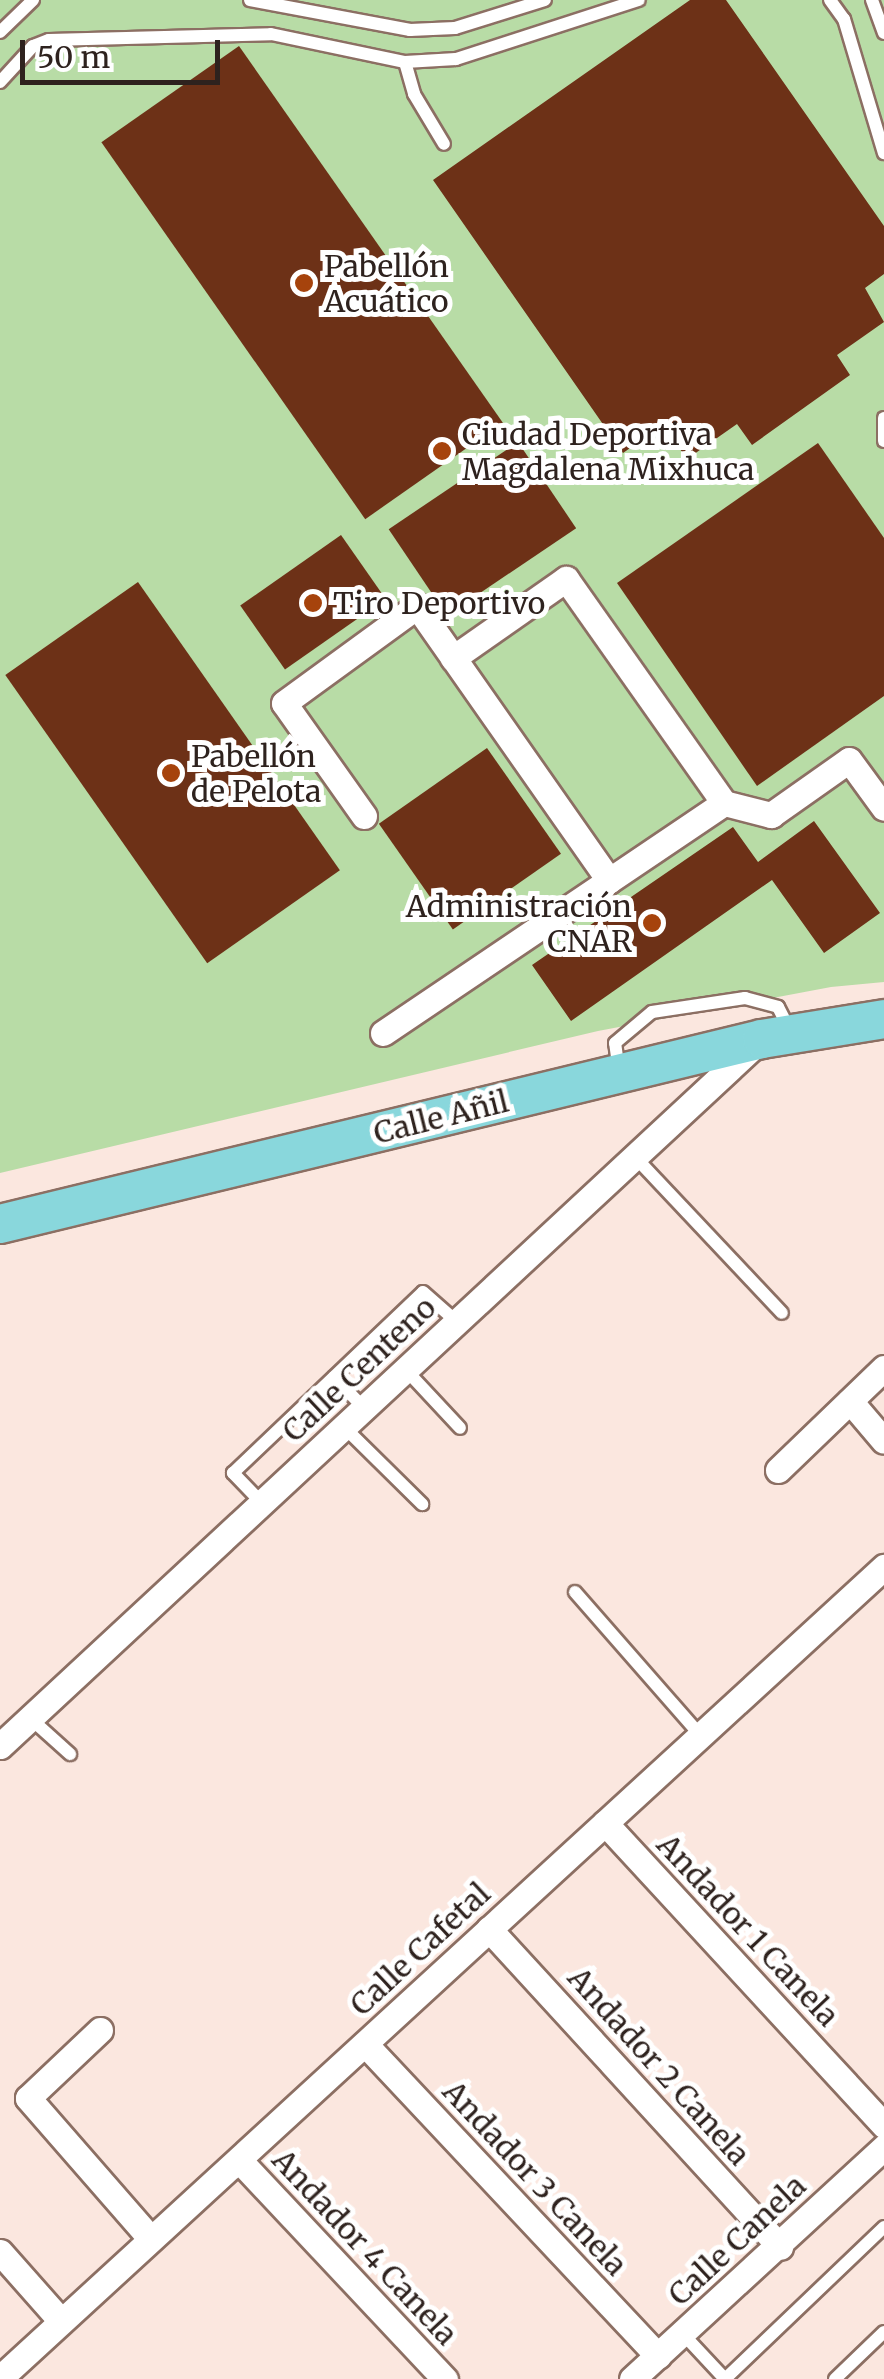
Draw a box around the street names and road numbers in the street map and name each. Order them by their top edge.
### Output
street label: Calle Añil [370,1083,512,1151]
street label: Calle Centeno [275,1289,443,1449]
street label: Andador 1 Canela [650,1827,846,2033]
street label: Calle Cafetal [343,1875,497,2023]
street label: Andador 2 Canela [561,1960,757,2172]
street label: Andador 3 Canela [436,2073,634,2283]
street label: Andador 4 Canela [265,2142,465,2352]
street label: Calle Canela [661,2167,813,2313]

